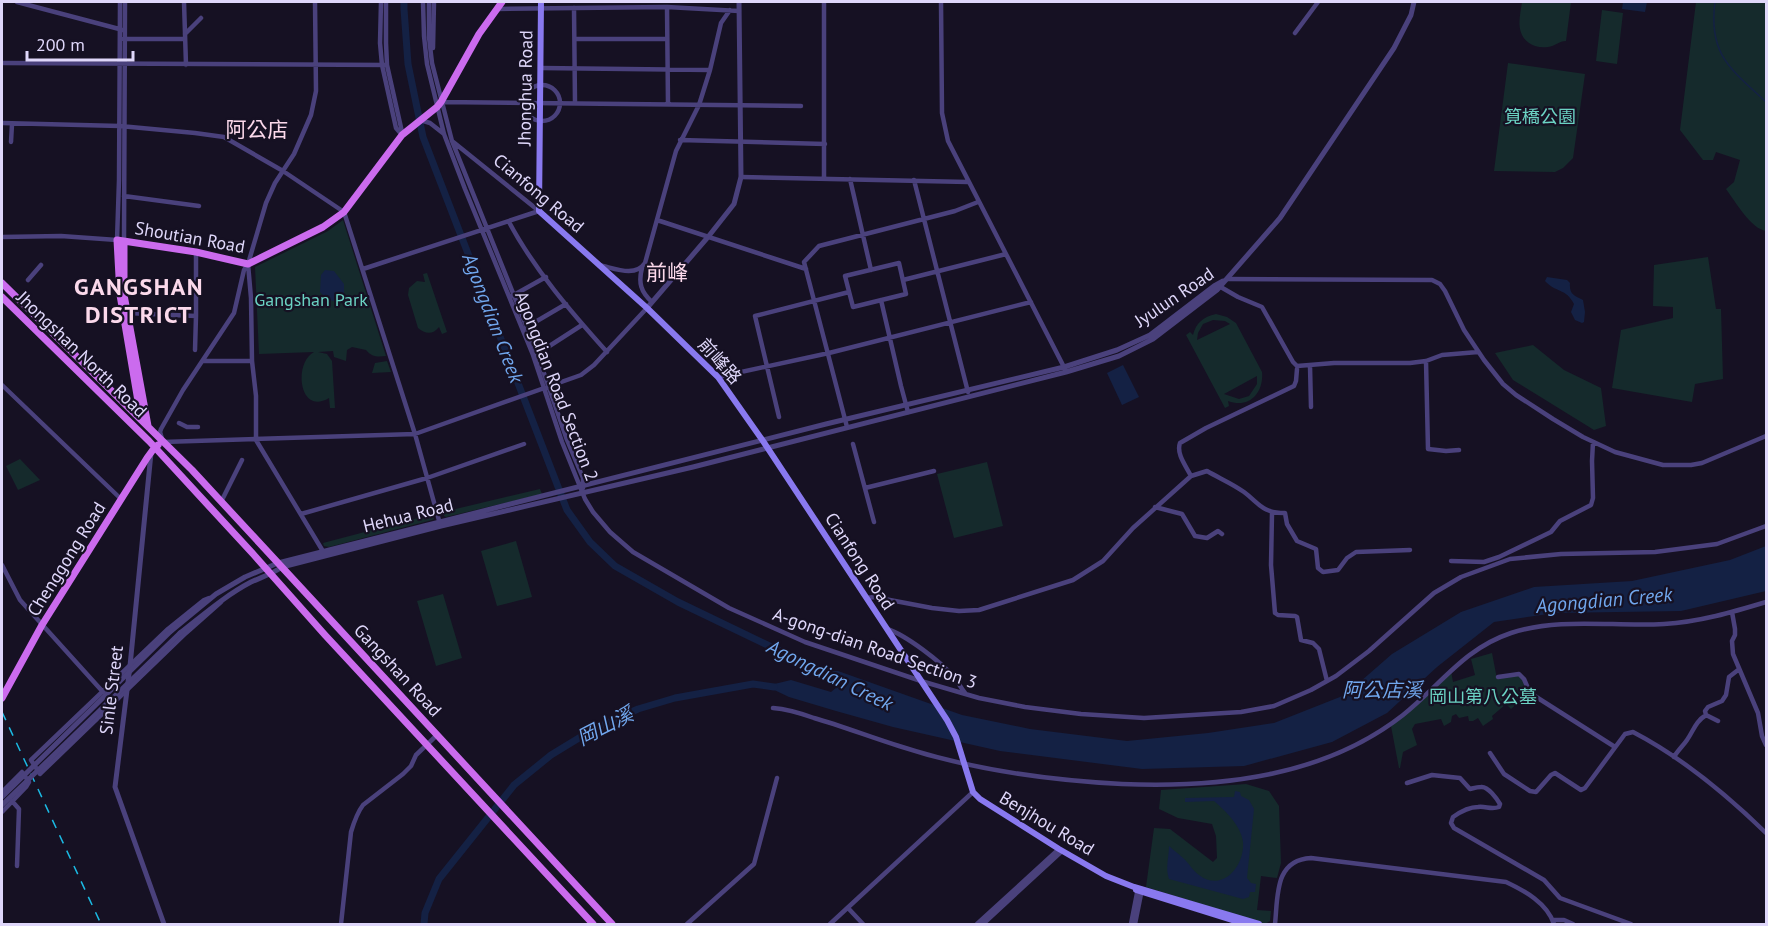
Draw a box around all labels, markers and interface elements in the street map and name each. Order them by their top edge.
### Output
scale bar [27,24,134,62]
street label: Jhonghua Road [512,30,538,147]
text: 200 m [36,33,85,56]
park label: 筧橋公園 [1504,105,1576,128]
district label: 阿公店 [226,116,289,143]
street label: Cianfong Road [489,148,589,238]
street label: Shoutian Road [133,216,247,258]
water label: Agongdian Creek [456,249,530,388]
district label: 前峰 [646,259,688,286]
street label: Jyulun Road [1129,262,1218,333]
district label: GANGSHAN DISTRICT [74,271,204,330]
street label: Jhongshan North Road [11,285,152,422]
park label: Gangshan Park [254,288,368,311]
street label: Agongdian Road Section 2 [510,288,604,484]
street label: 前峰路 [693,333,747,389]
street label: Hehua Road [360,493,456,537]
street label: Chenggong Road [22,498,110,620]
street label: Cianfong Road [820,508,900,614]
water label: Agongdian Creek [1534,581,1674,619]
street label: A-gong-dian Road Section 3 [770,602,980,694]
street label: Gangshan Road [349,619,447,721]
water label: Agongdian Creek [762,633,898,717]
street label: Sinle Street [94,644,128,736]
water label: 阿公店溪 [1342,677,1425,703]
park label: 岡山第八公墓 [1429,685,1537,708]
water label: 岡山溪 [572,699,640,751]
street label: Benjhou Road [995,786,1099,860]

